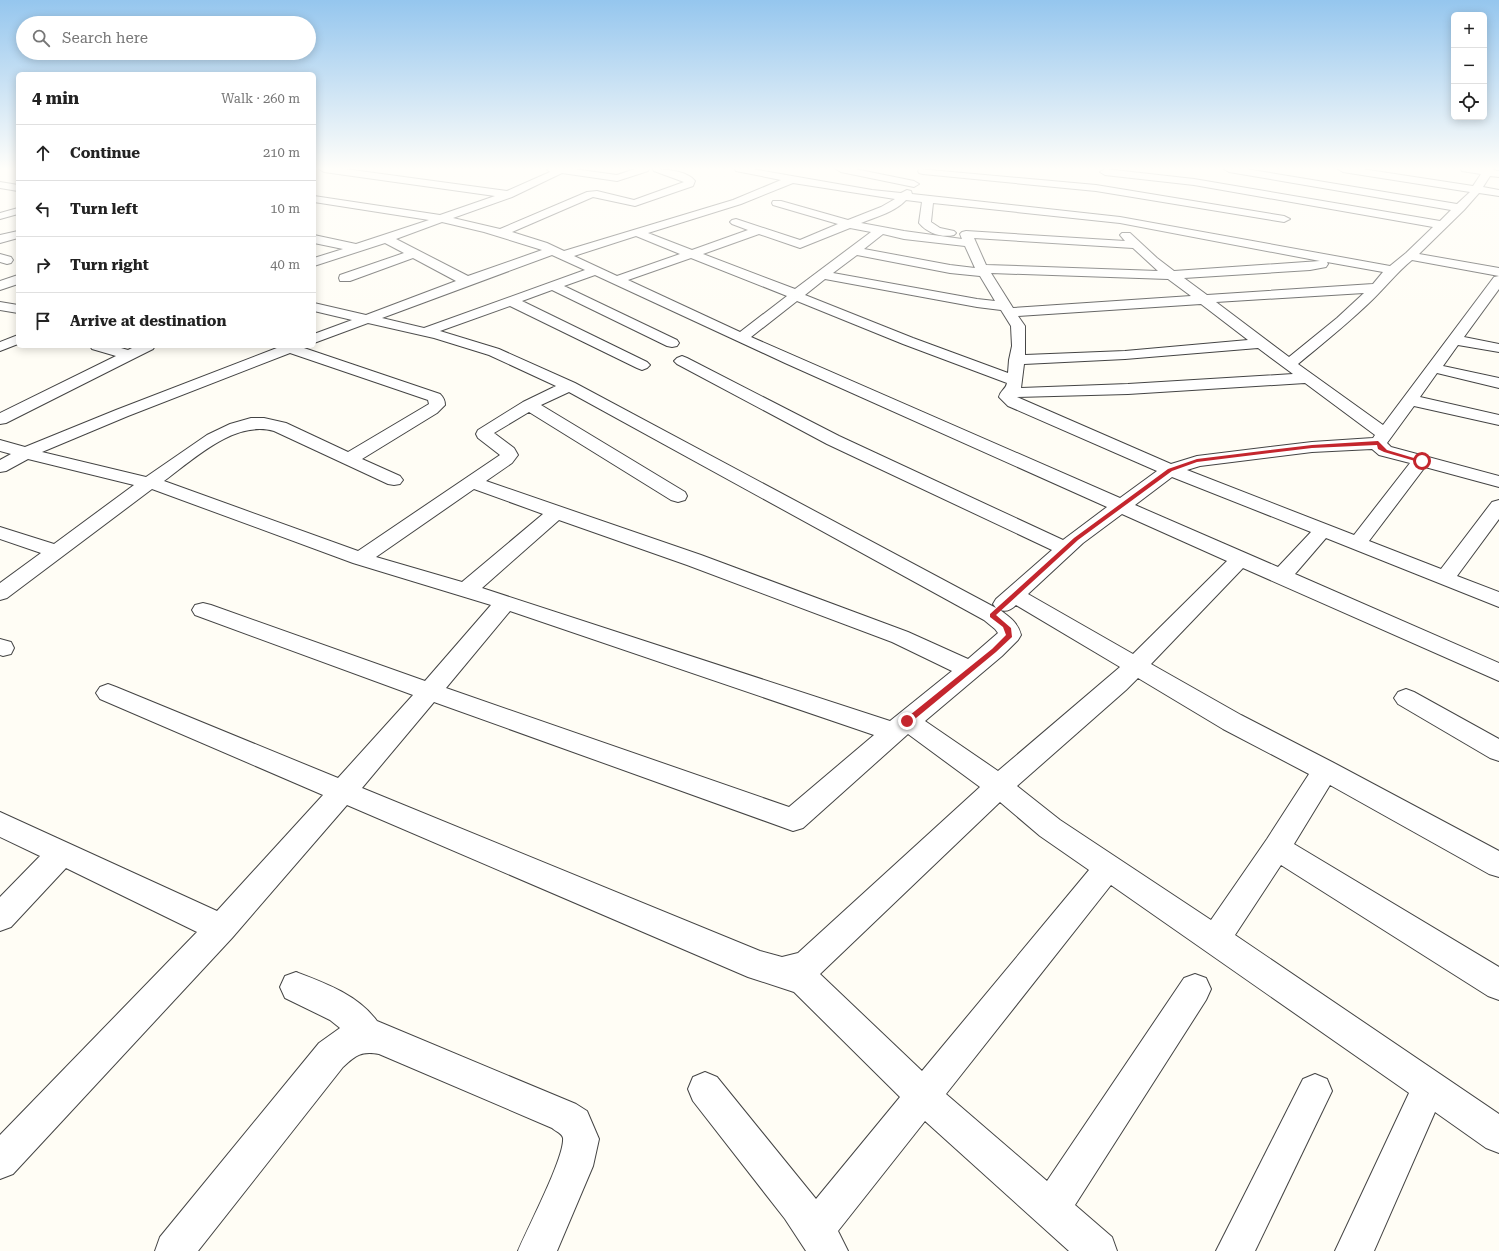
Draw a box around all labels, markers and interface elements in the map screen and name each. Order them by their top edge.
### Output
map controls [1451,12,1487,120]
button: + [1451,12,1487,48]
search box [16,16,316,60]
icon: search [30,27,52,49]
text: Search here [62,29,148,47]
button: − [1451,48,1487,84]
button: locate [1451,84,1487,120]
text: 4 min [32,88,79,108]
text: Walk · 260 m [221,91,300,106]
icon: ahead [32,142,54,164]
text: Continue [70,144,140,162]
text: 210 m [263,145,300,160]
icon: left [32,198,54,220]
text: Turn left [70,200,138,218]
text: 10 m [270,201,300,216]
icon: right [32,254,54,276]
text: Turn right [70,256,149,274]
text: 40 m [270,257,300,272]
icon: arrive [32,310,54,332]
text: Arrive at destination [70,312,226,330]
route start [1413,452,1431,470]
route end [898,712,916,730]

